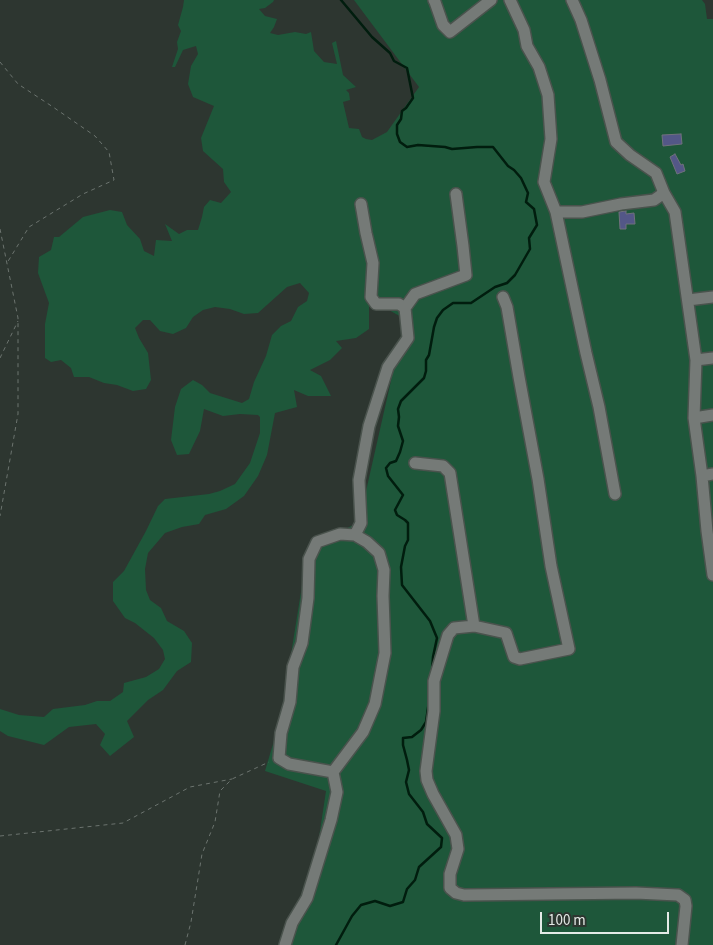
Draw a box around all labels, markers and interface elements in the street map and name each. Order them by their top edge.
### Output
scale bar [543,902,672,934]
text: 100 m [548,910,586,931]

